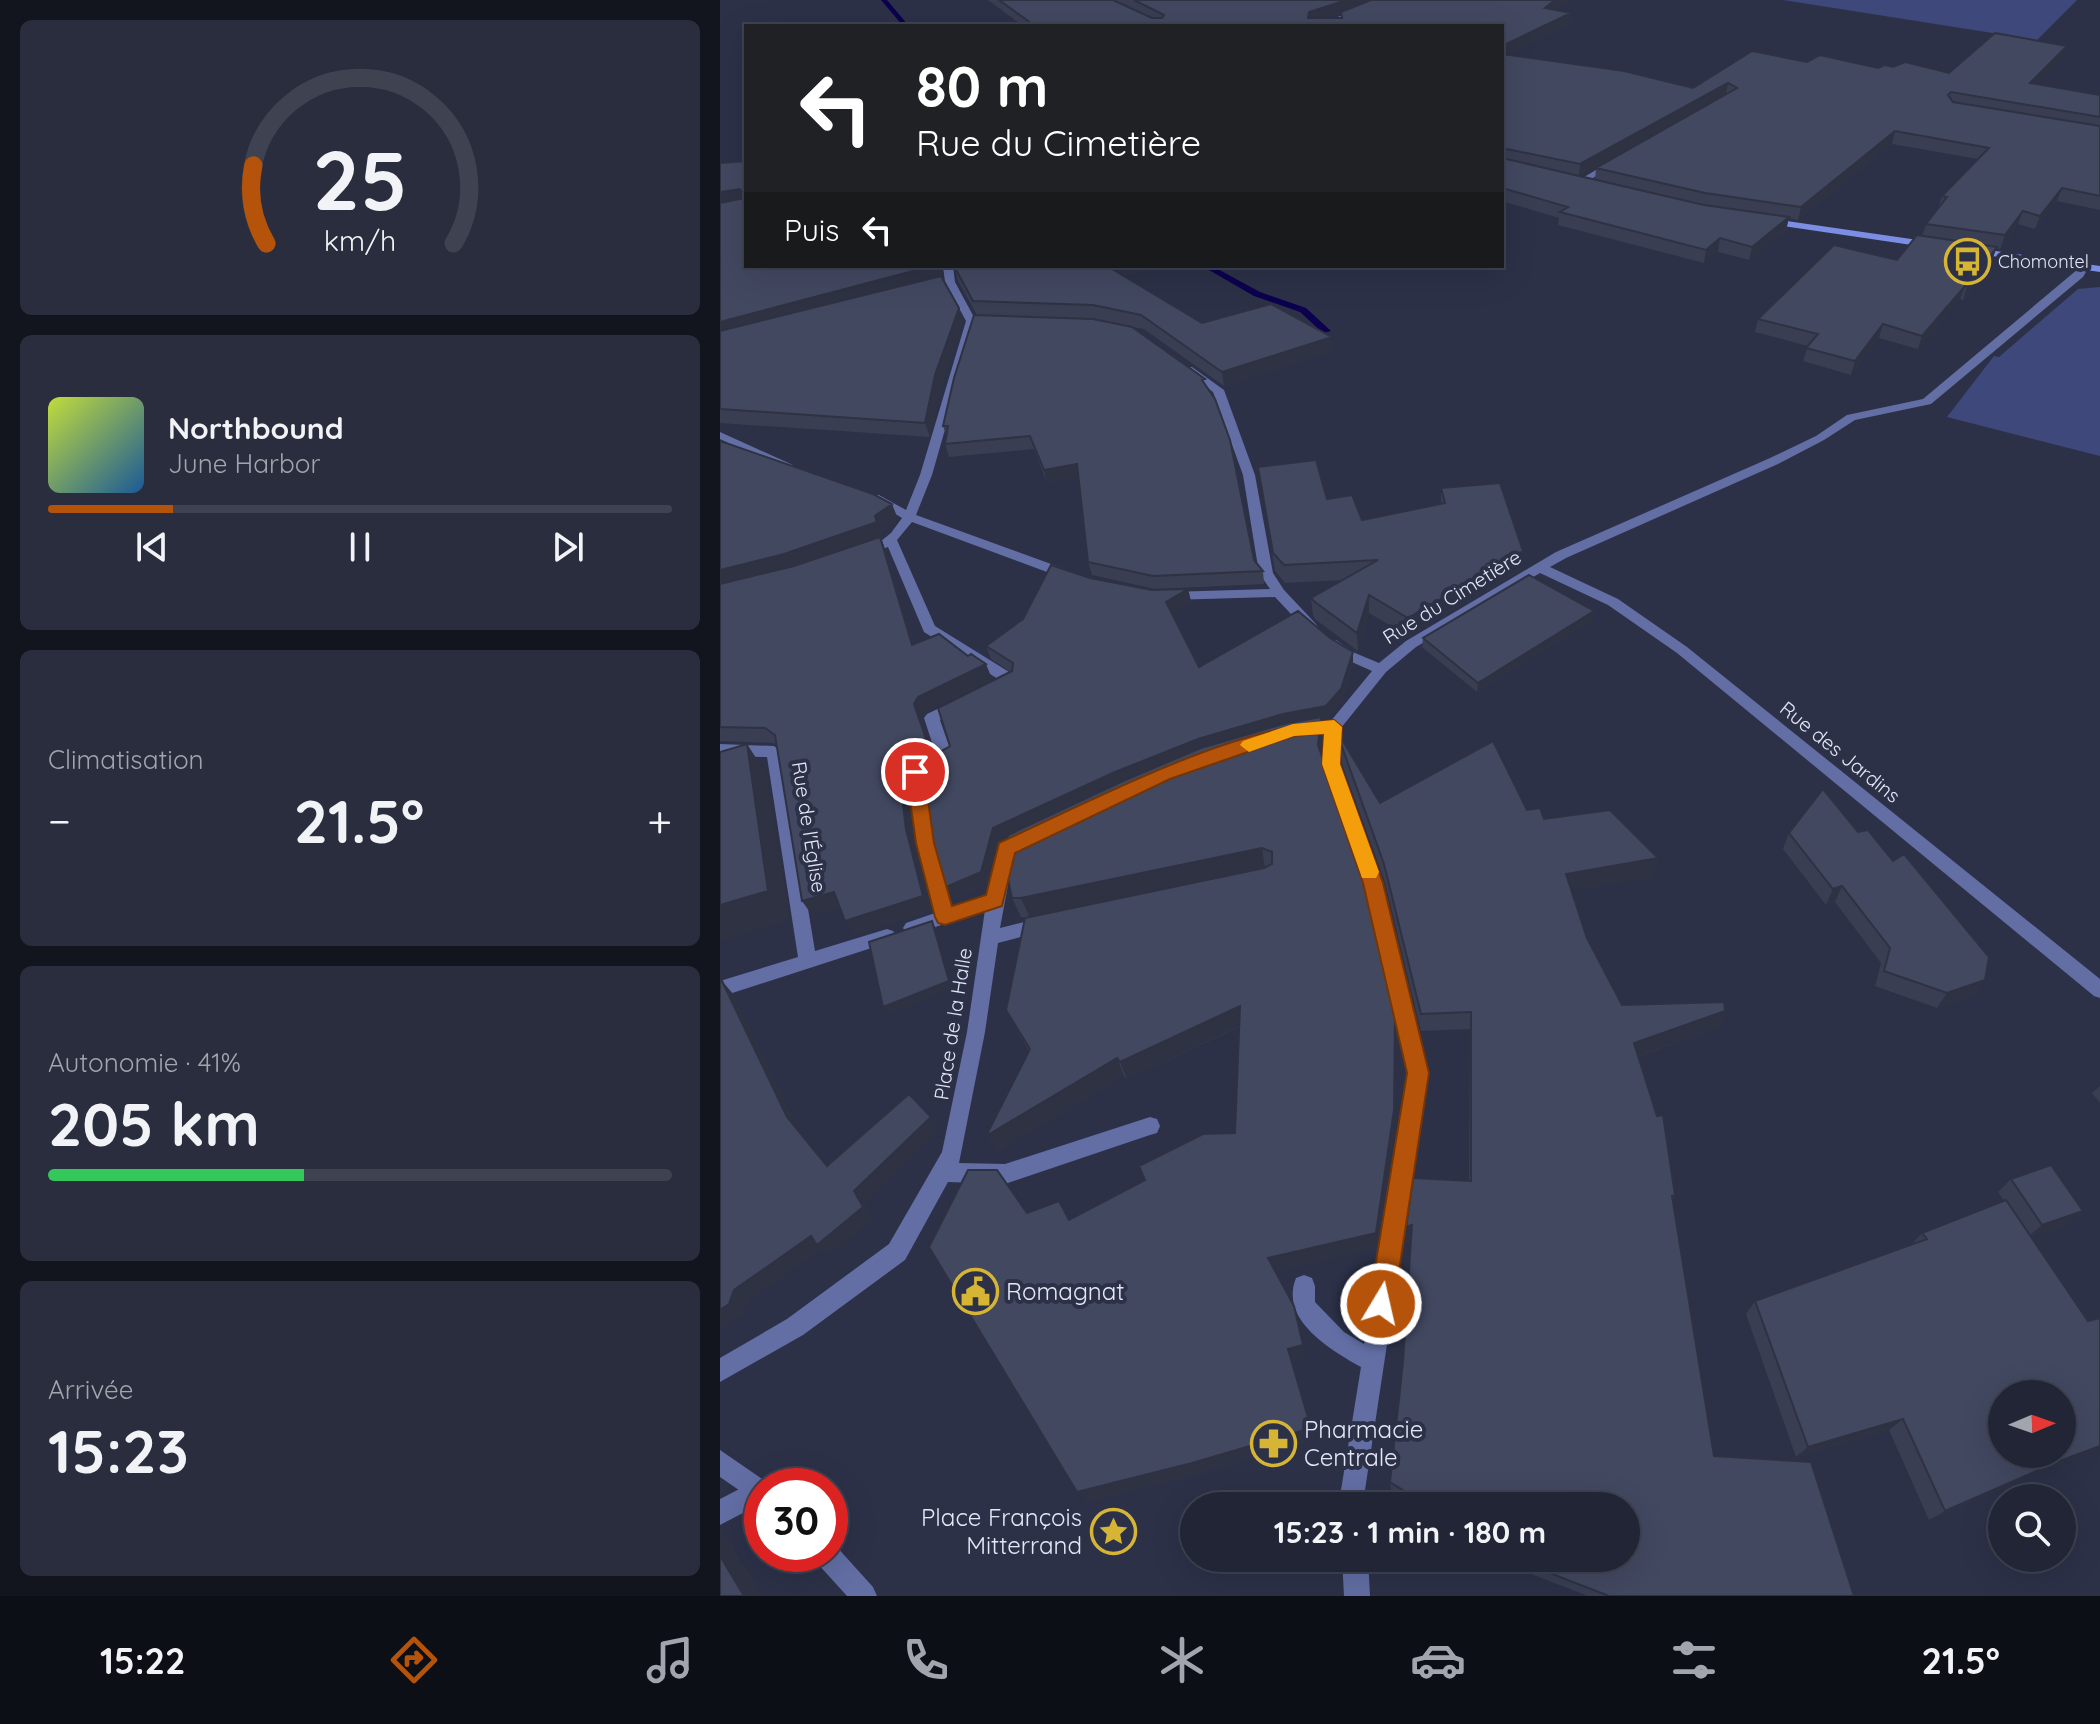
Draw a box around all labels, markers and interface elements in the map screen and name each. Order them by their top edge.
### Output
text: 80 m [916,51,1048,121]
icon: left [784,56,888,160]
text: Rue du Cimetière [916,120,1201,165]
text: 25 [312,126,408,230]
icon: left [855,208,899,252]
text: Puis [784,211,839,249]
text: km/h [324,222,396,258]
bus stop icon: Chomontel [1943,238,1991,286]
place label: Chomontel [1998,250,2089,273]
text: Northbound [168,409,344,447]
text: June Harbor [168,447,320,480]
icon: previous [130,525,174,569]
icon: pause [338,525,382,569]
icon: next [546,525,590,569]
street label: Rue du Cimetière [1378,544,1526,649]
street label: Rue des Jardins [1775,695,1906,808]
pin [881,738,949,806]
text: Climatisation [48,743,204,776]
icon: arrive [893,750,937,794]
street label: Rue de l'Église [787,760,832,894]
text: 21.5° [294,783,424,858]
text: − [48,793,71,848]
text: + [647,793,672,848]
street label: Place de la Halle [928,946,977,1102]
text: Autonomie · 41% [48,1046,241,1079]
text: 205 km [48,1086,260,1161]
position arrow [1339,1262,1423,1346]
public building icon: Romagnat [951,1268,999,1316]
place label: Romagnat [1006,1276,1124,1306]
text: Arrivée [48,1373,133,1406]
north arrow [1988,1380,2076,1468]
map controls [1988,1380,2076,1572]
text: 15:23 [48,1413,189,1488]
place label: Pharmacie Centrale [1304,1414,1423,1472]
pharmacy icon: Pharmacie Centrale [1249,1420,1297,1468]
speed limit sign: 30 [744,1468,848,1572]
button: search [1988,1484,2076,1572]
place label: Place François Mitterrand [921,1502,1082,1560]
place icon: Place François Mitterrand [1089,1508,1137,1556]
text: 15:23 · 1 min · 180 m [1274,1513,1546,1551]
icon: directions [386,1632,442,1688]
icon: music [642,1632,698,1688]
icon: phone [898,1632,954,1688]
icon: climate [1154,1632,1210,1688]
icon: car [1410,1632,1466,1688]
icon: filters [1666,1632,1722,1688]
text: 15:22 [100,1638,186,1683]
text: 21.5° [1922,1638,2000,1683]

